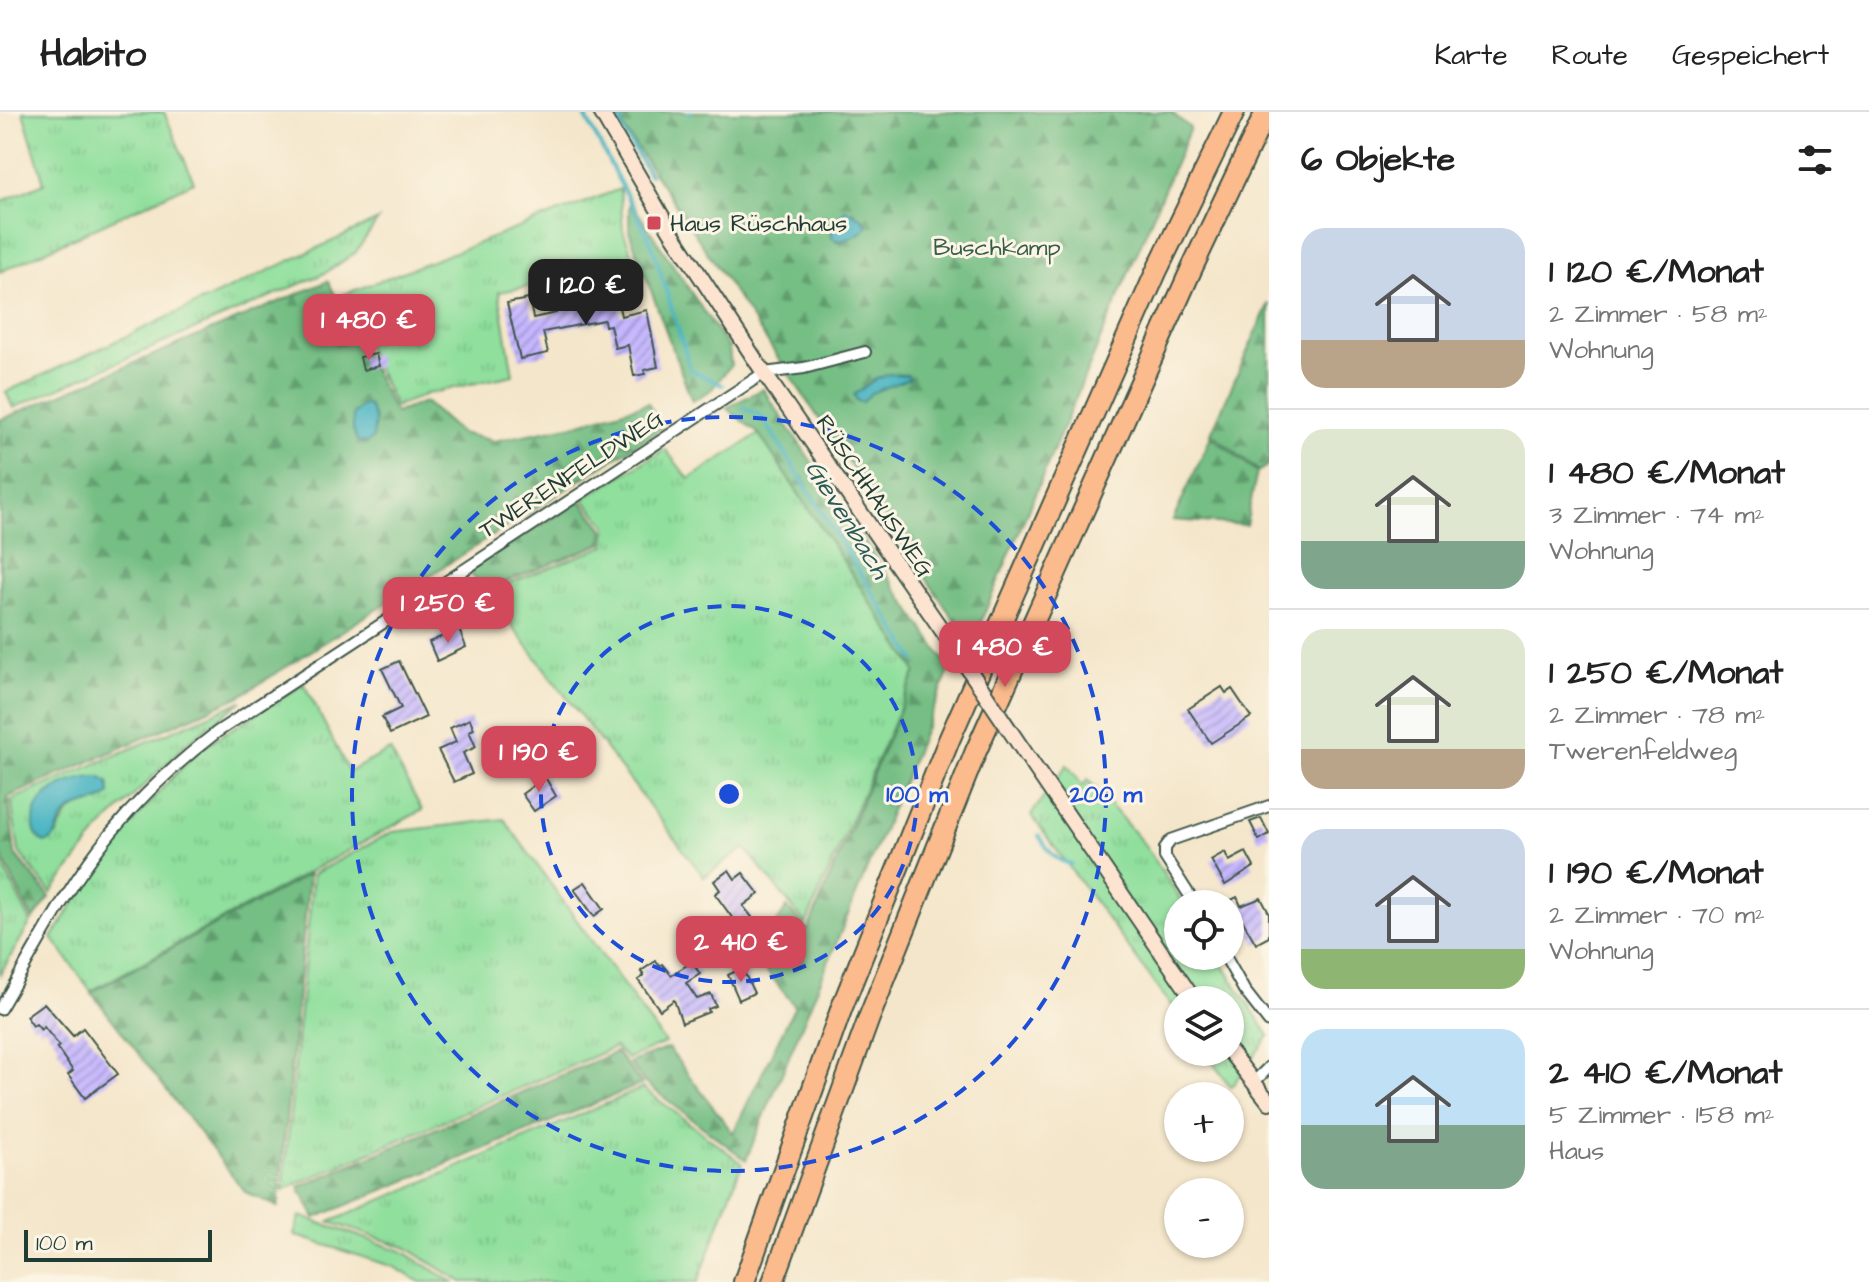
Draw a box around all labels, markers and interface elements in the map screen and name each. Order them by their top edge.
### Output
text: Habito [40,29,146,81]
text: Karte [1434,36,1508,75]
text: Route [1552,36,1628,75]
text: Gespeichert [1672,36,1829,75]
text: 6 Objekte [1301,136,1455,184]
icon: filters [1793,138,1837,182]
place label: Haus Rüschhaus [670,207,847,241]
marker: Haus Rüschhaus [645,214,663,232]
park label: Buschkamp [933,231,1061,265]
text: 1 120 €/Monat [1549,248,1764,296]
pin: 1 120 € [512,259,660,327]
icon: home [1365,260,1461,356]
text: 1 120 € [546,267,626,303]
pin: 1 480 € [295,294,443,362]
text: 2 Zimmer · 58 m² [1549,296,1768,332]
text: 1 480 € [321,302,417,338]
text: Wohnung [1549,332,1654,368]
street label: TWERENFELDWEG [472,402,671,548]
street label: RÜSCHHAUSWEG [807,408,942,585]
text: 1 480 €/Monat [1549,449,1785,497]
water label: Gievenbach [796,453,898,587]
icon: home [1365,461,1461,557]
text: 3 Zimmer · 74 m² [1549,497,1764,533]
text: Wohnung [1549,533,1654,569]
pin: 1 250 € [374,577,522,645]
text: 1 250 € [401,585,495,621]
pin: 1 480 € [931,621,1079,689]
text: 1 480 € [957,629,1053,665]
text: 1 250 €/Monat [1549,649,1783,697]
icon: home [1365,661,1461,757]
text: 2 Zimmer · 78 m² [1549,697,1765,733]
pin: 1 190 € [465,726,613,794]
text: Twerenfeldweg [1549,733,1737,769]
text: 1 190 € [499,734,579,770]
text: 100 m [886,778,948,812]
text: 200 m [1069,778,1142,812]
centre of rings [715,780,743,808]
text: 1 190 €/Monat [1549,849,1764,897]
icon: home [1365,861,1461,957]
map controls [1164,890,1244,1258]
button: locate [1164,890,1244,970]
text: 2 Zimmer · 70 m² [1549,897,1765,933]
pin: 2 410 € [667,916,815,984]
text: 2 410 € [694,924,788,960]
text: Wohnung [1549,933,1654,969]
button: layers [1164,986,1244,1066]
text: 2 410 €/Monat [1549,1049,1782,1097]
icon: home [1365,1061,1461,1157]
button: + [1164,1082,1244,1162]
text: 5 Zimmer · 158 m² [1549,1097,1775,1133]
text: Haus [1549,1133,1604,1169]
button: − [1164,1178,1244,1258]
scale bar [24,1226,212,1262]
text: 100 m [36,1228,93,1259]

